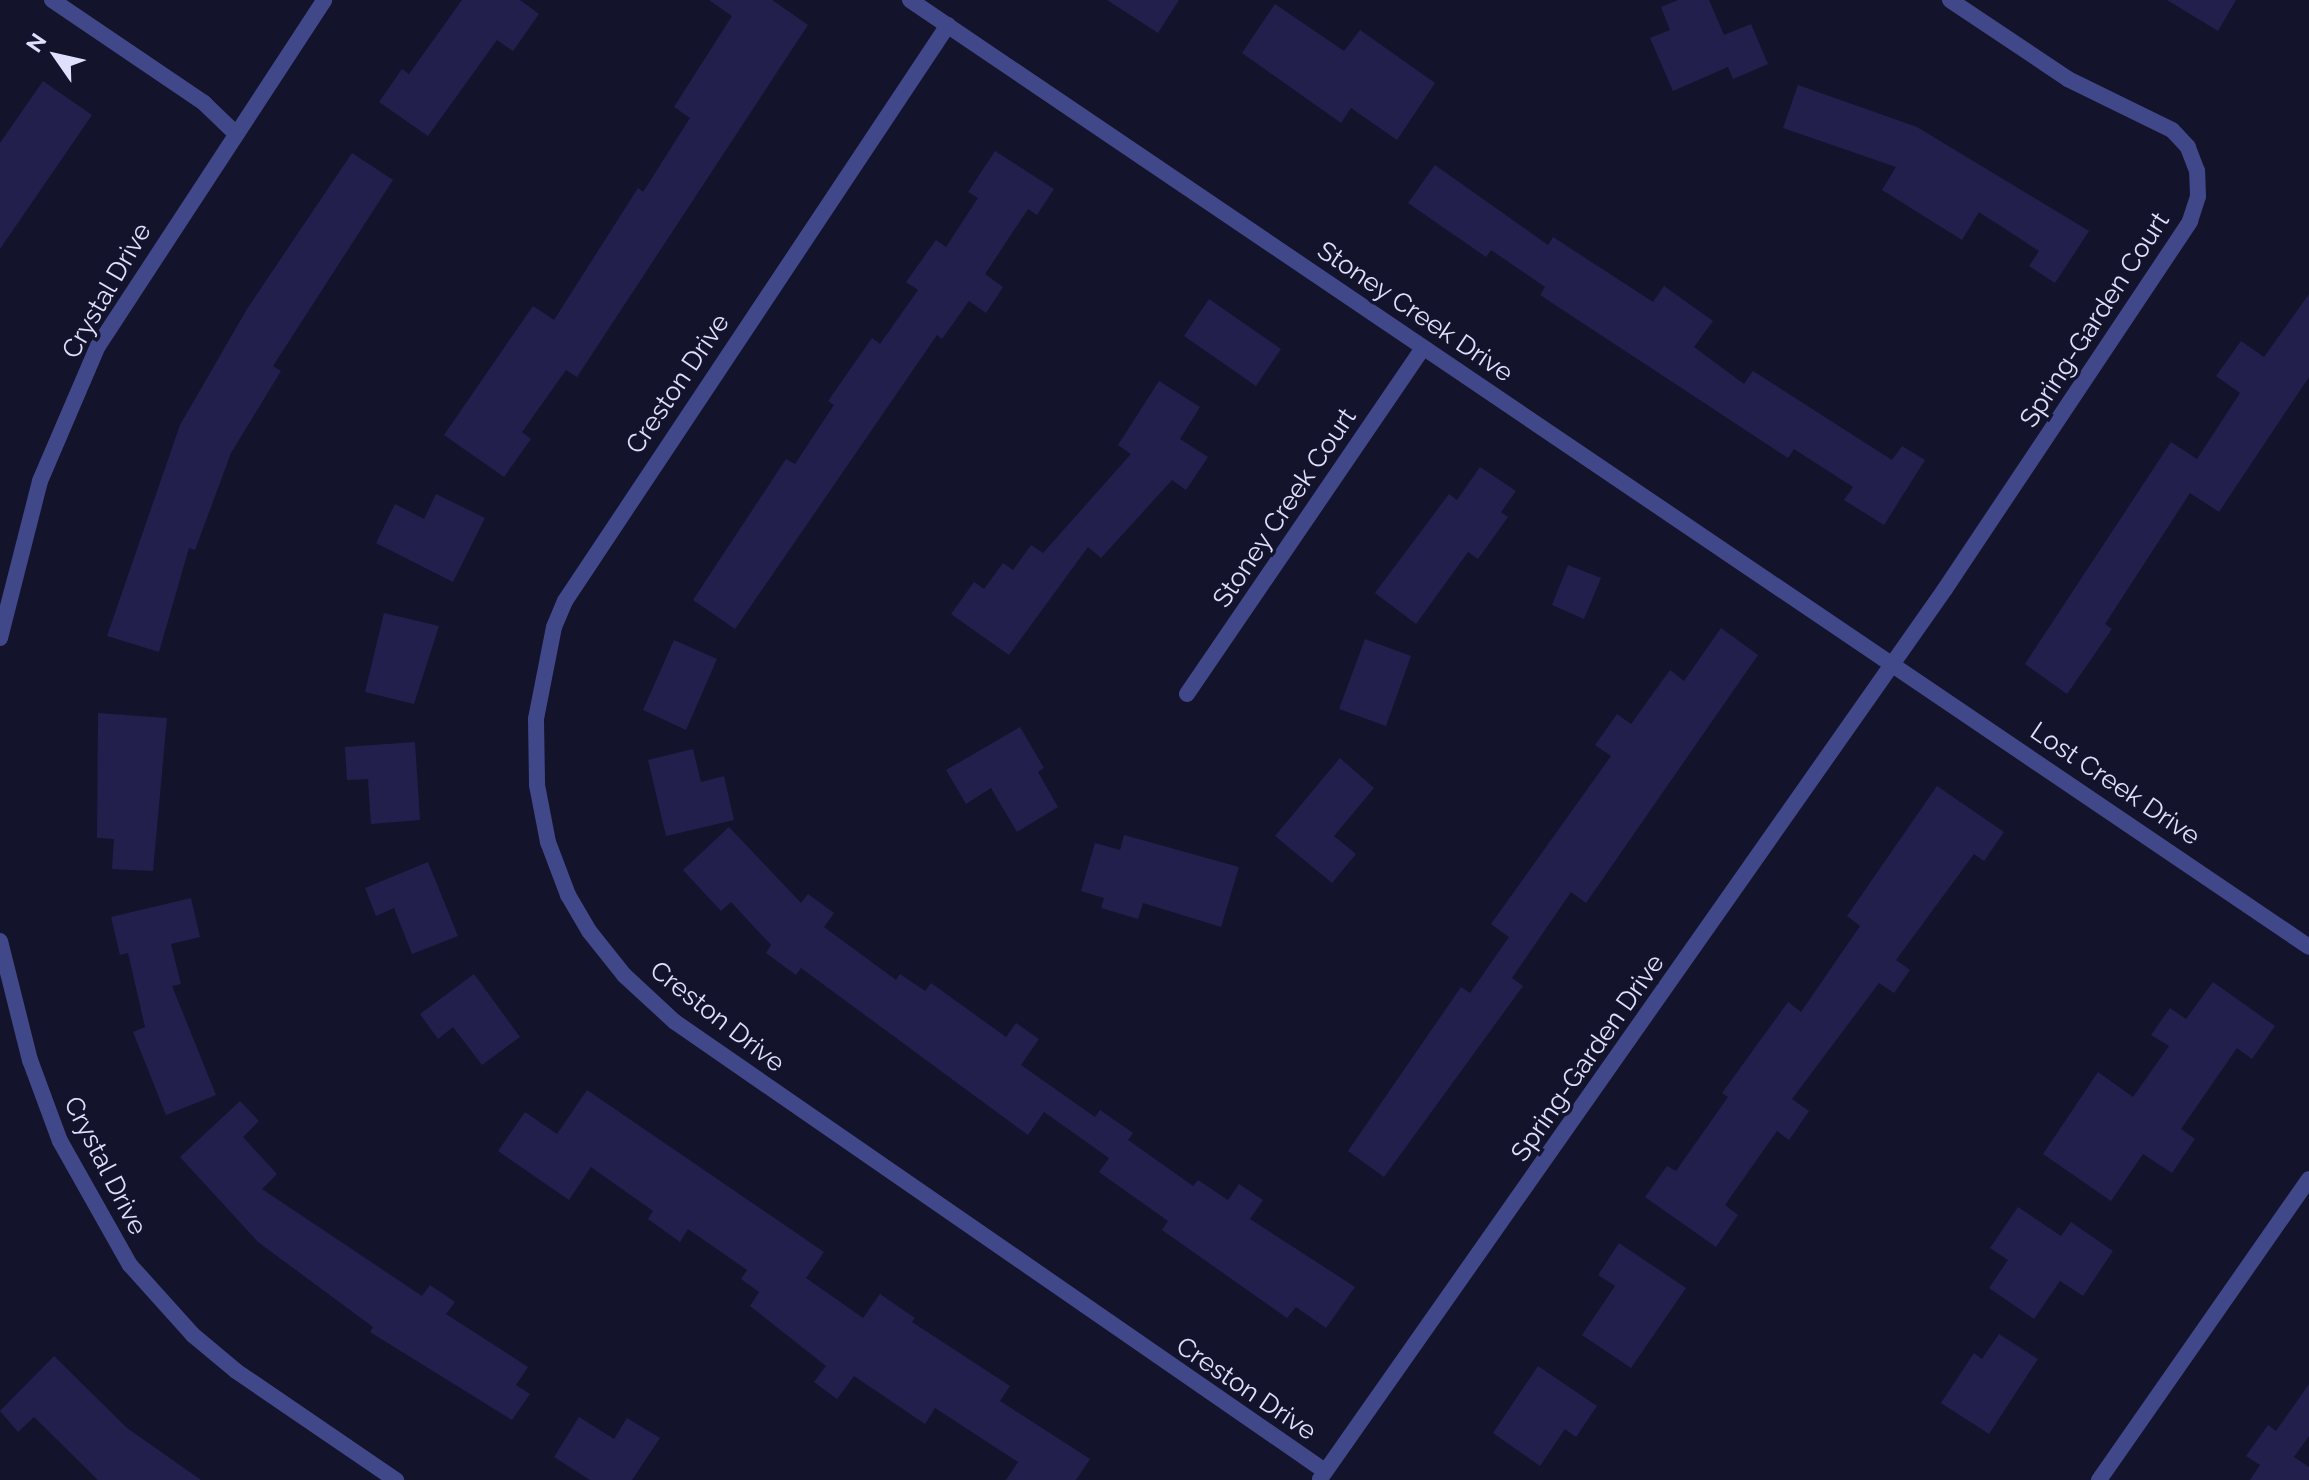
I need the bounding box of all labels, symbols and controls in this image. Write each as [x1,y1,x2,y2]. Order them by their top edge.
north arrow [16,16,96,96]
text: N [21,28,52,57]
street label: Spring-Garden Court [2014,207,2176,433]
street label: Crystal Drive [56,217,158,365]
street label: Stoney Creek Drive [1311,235,1519,389]
street label: Creston Drive [620,308,736,460]
street label: Stoney Creek Court [1207,402,1363,614]
street label: Lost Creek Drive [2024,716,2206,852]
street label: Spring-Garden Drive [1505,948,1671,1168]
street label: Creston Drive [644,955,790,1079]
street label: Crystal Drive [57,1091,153,1241]
street label: Creston Drive [1170,1331,1322,1447]

